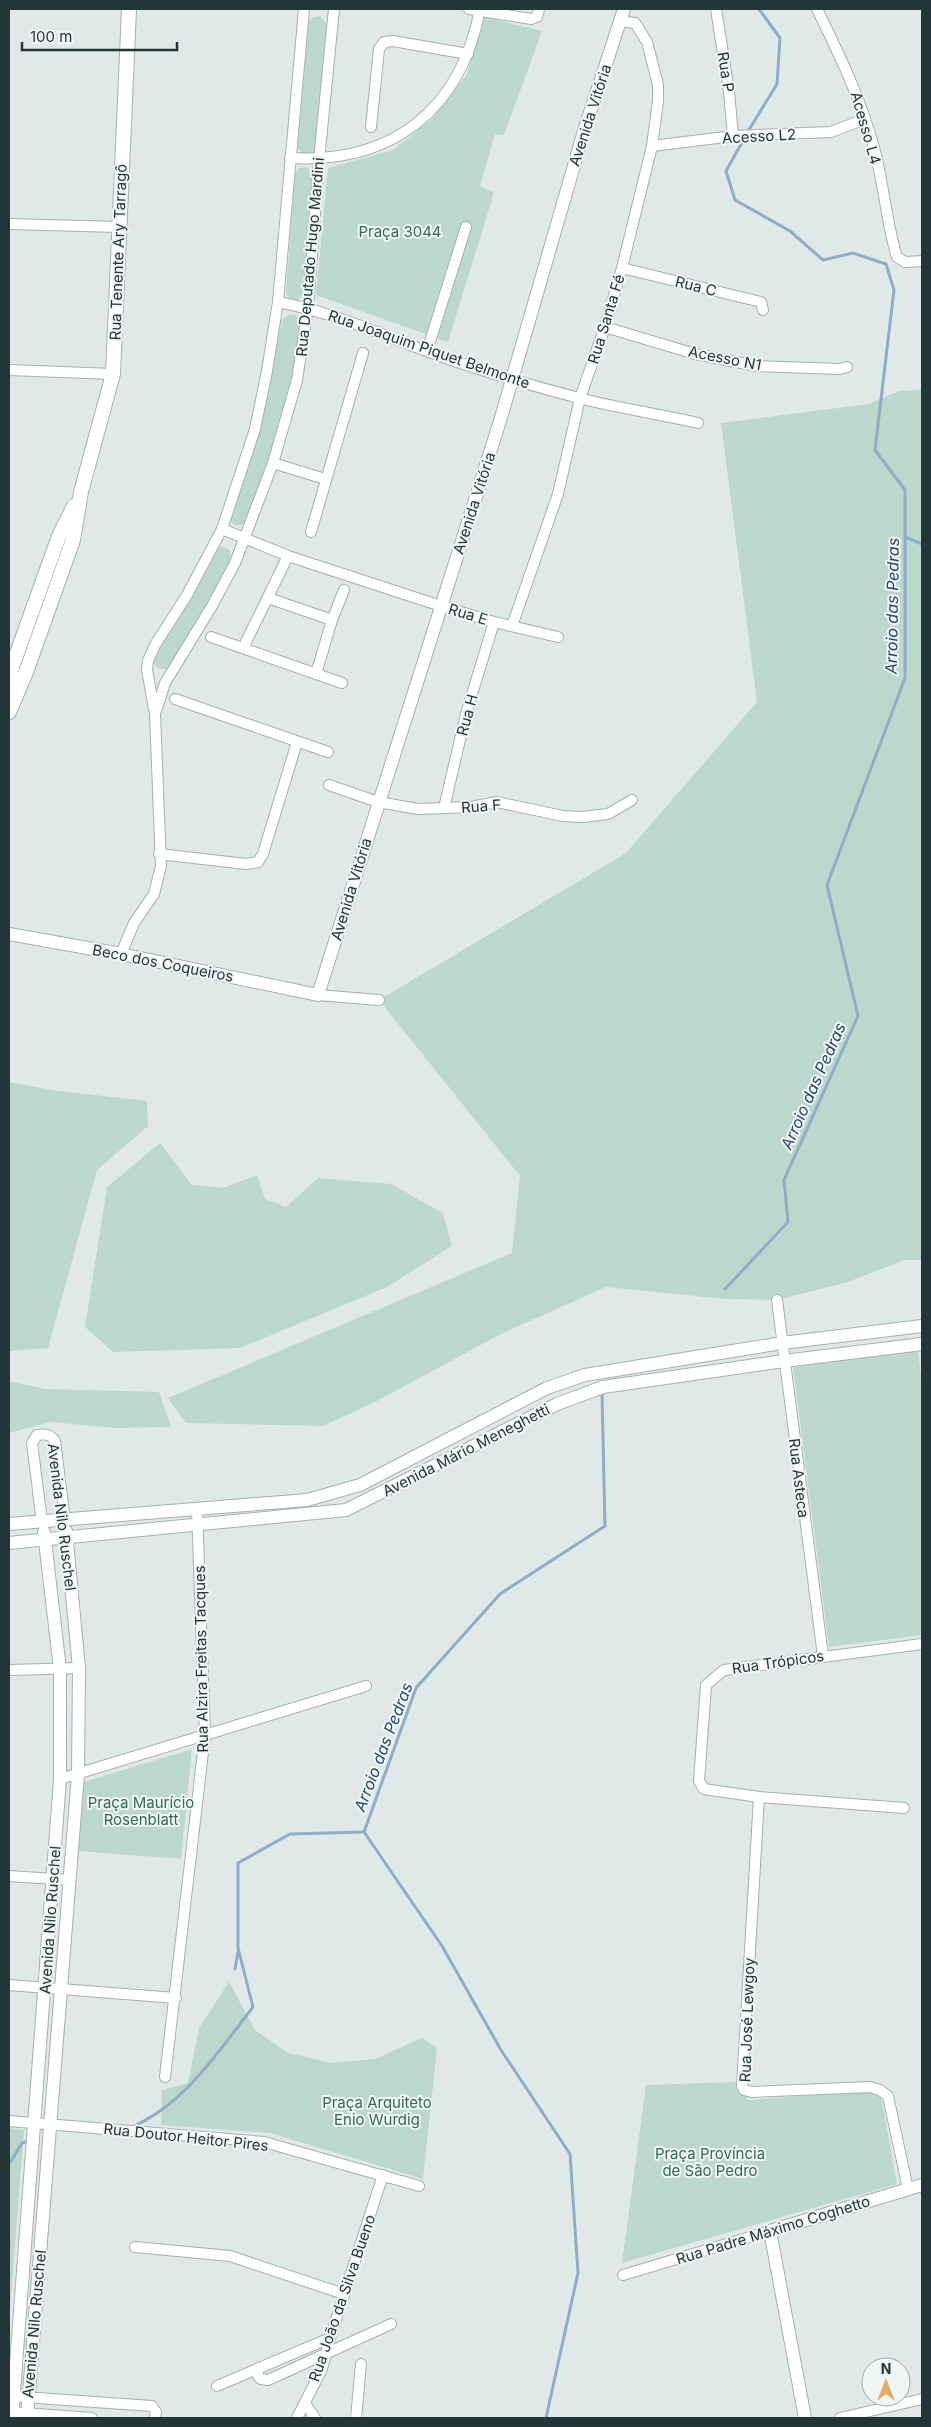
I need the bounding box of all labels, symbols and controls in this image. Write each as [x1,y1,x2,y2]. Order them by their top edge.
scale bar [22,20,178,52]
text: 100 m [30,27,72,46]
street label: Rua P [713,50,739,94]
street label: Avenida Vitória [565,62,615,168]
street label: Acesso L4 [847,89,885,167]
street label: Acesso L2 [721,125,797,147]
street label: Rua Deputado Hugo Mardini [292,157,328,357]
street label: Rua Tenente Ary Tarragô [105,163,131,341]
park label: Praça 3044 [358,222,442,241]
street label: Rua Santa Fé [583,272,629,366]
street label: Rua C [673,272,719,300]
street label: Rua Joaquim Piquet Belmonte [326,305,532,393]
street label: Acesso N1 [687,342,763,374]
street label: Avenida Vitória [449,450,499,556]
water label: Arroio das Pedras [881,538,903,675]
street label: Rua E [446,599,490,629]
street label: Rua H [452,692,482,738]
street label: Rua F [460,795,502,817]
street label: Avenida Vitória [326,835,376,943]
street label: Beco dos Coqueiros [91,940,235,986]
water label: Arroio das Pedras [776,1020,850,1153]
street label: Avenida Mário Meneghetti [379,1400,553,1500]
street label: Rua Asteca [785,1437,813,1519]
street label: Avenida Nilo Ruschel [44,1442,80,1592]
street label: Rua Alzira Freitas Tacques [190,1565,212,1753]
street label: Rua Trópicos [731,1646,825,1678]
water label: Arroio das Pedras [349,1680,417,1815]
park label: Praça Maurício Rosenblatt [88,1793,194,1829]
street label: Avenida Nilo Ruschel [35,1845,65,1995]
street label: Rua José Lewgoy [735,1957,759,2083]
park label: Praça Arquiteto Enio Wurdig [322,2093,432,2129]
street label: Rua Doutor Heitor Pires [103,2119,270,2155]
park label: Praça Província de São Pedro [655,2144,765,2180]
street label: Rua Padre Máximo Coghetto [674,2191,872,2269]
street label: Rua João da Silva Bueno [304,2212,380,2384]
street label: Avenida Nilo Ruschel [18,2249,50,2399]
north arrow [861,2357,911,2407]
text: N [881,2360,891,2377]

